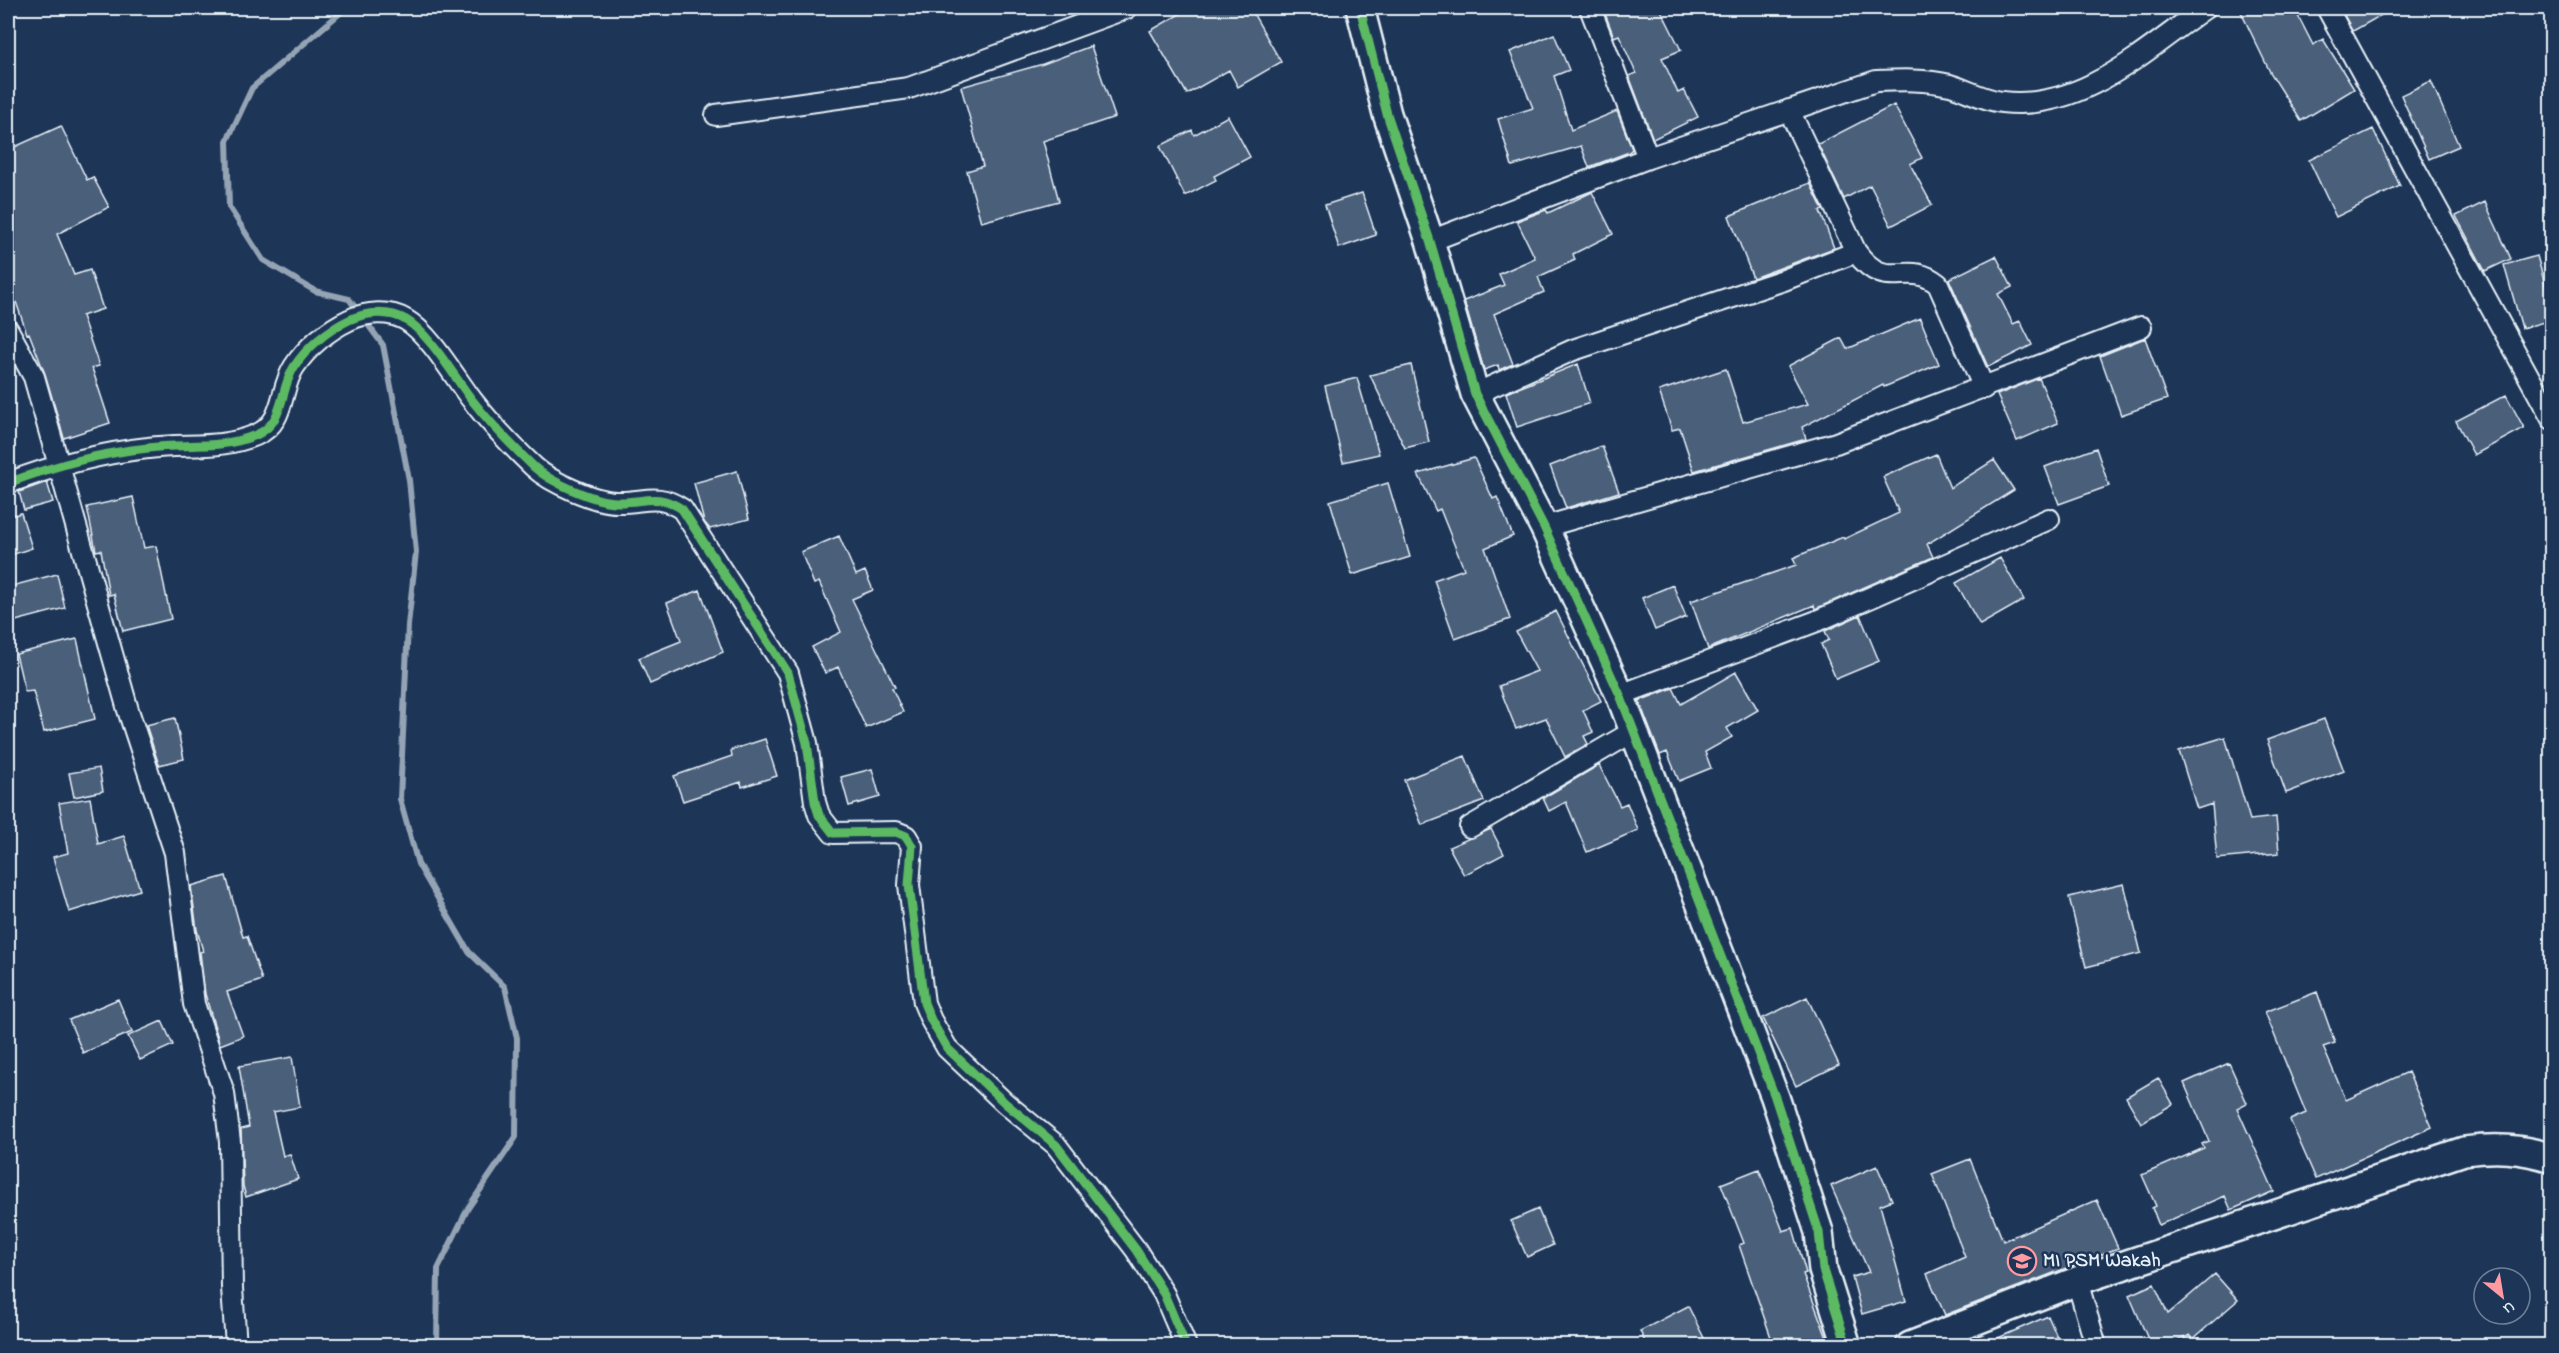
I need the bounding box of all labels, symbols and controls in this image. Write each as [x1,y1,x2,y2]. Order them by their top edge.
school or university icon: MI PSM Wakah [2006,1245,2038,1277]
place label: MI PSM Wakah [2043,1247,2161,1276]
north arrow [2472,1266,2532,1326]
text: U [2498,1294,2519,1320]

